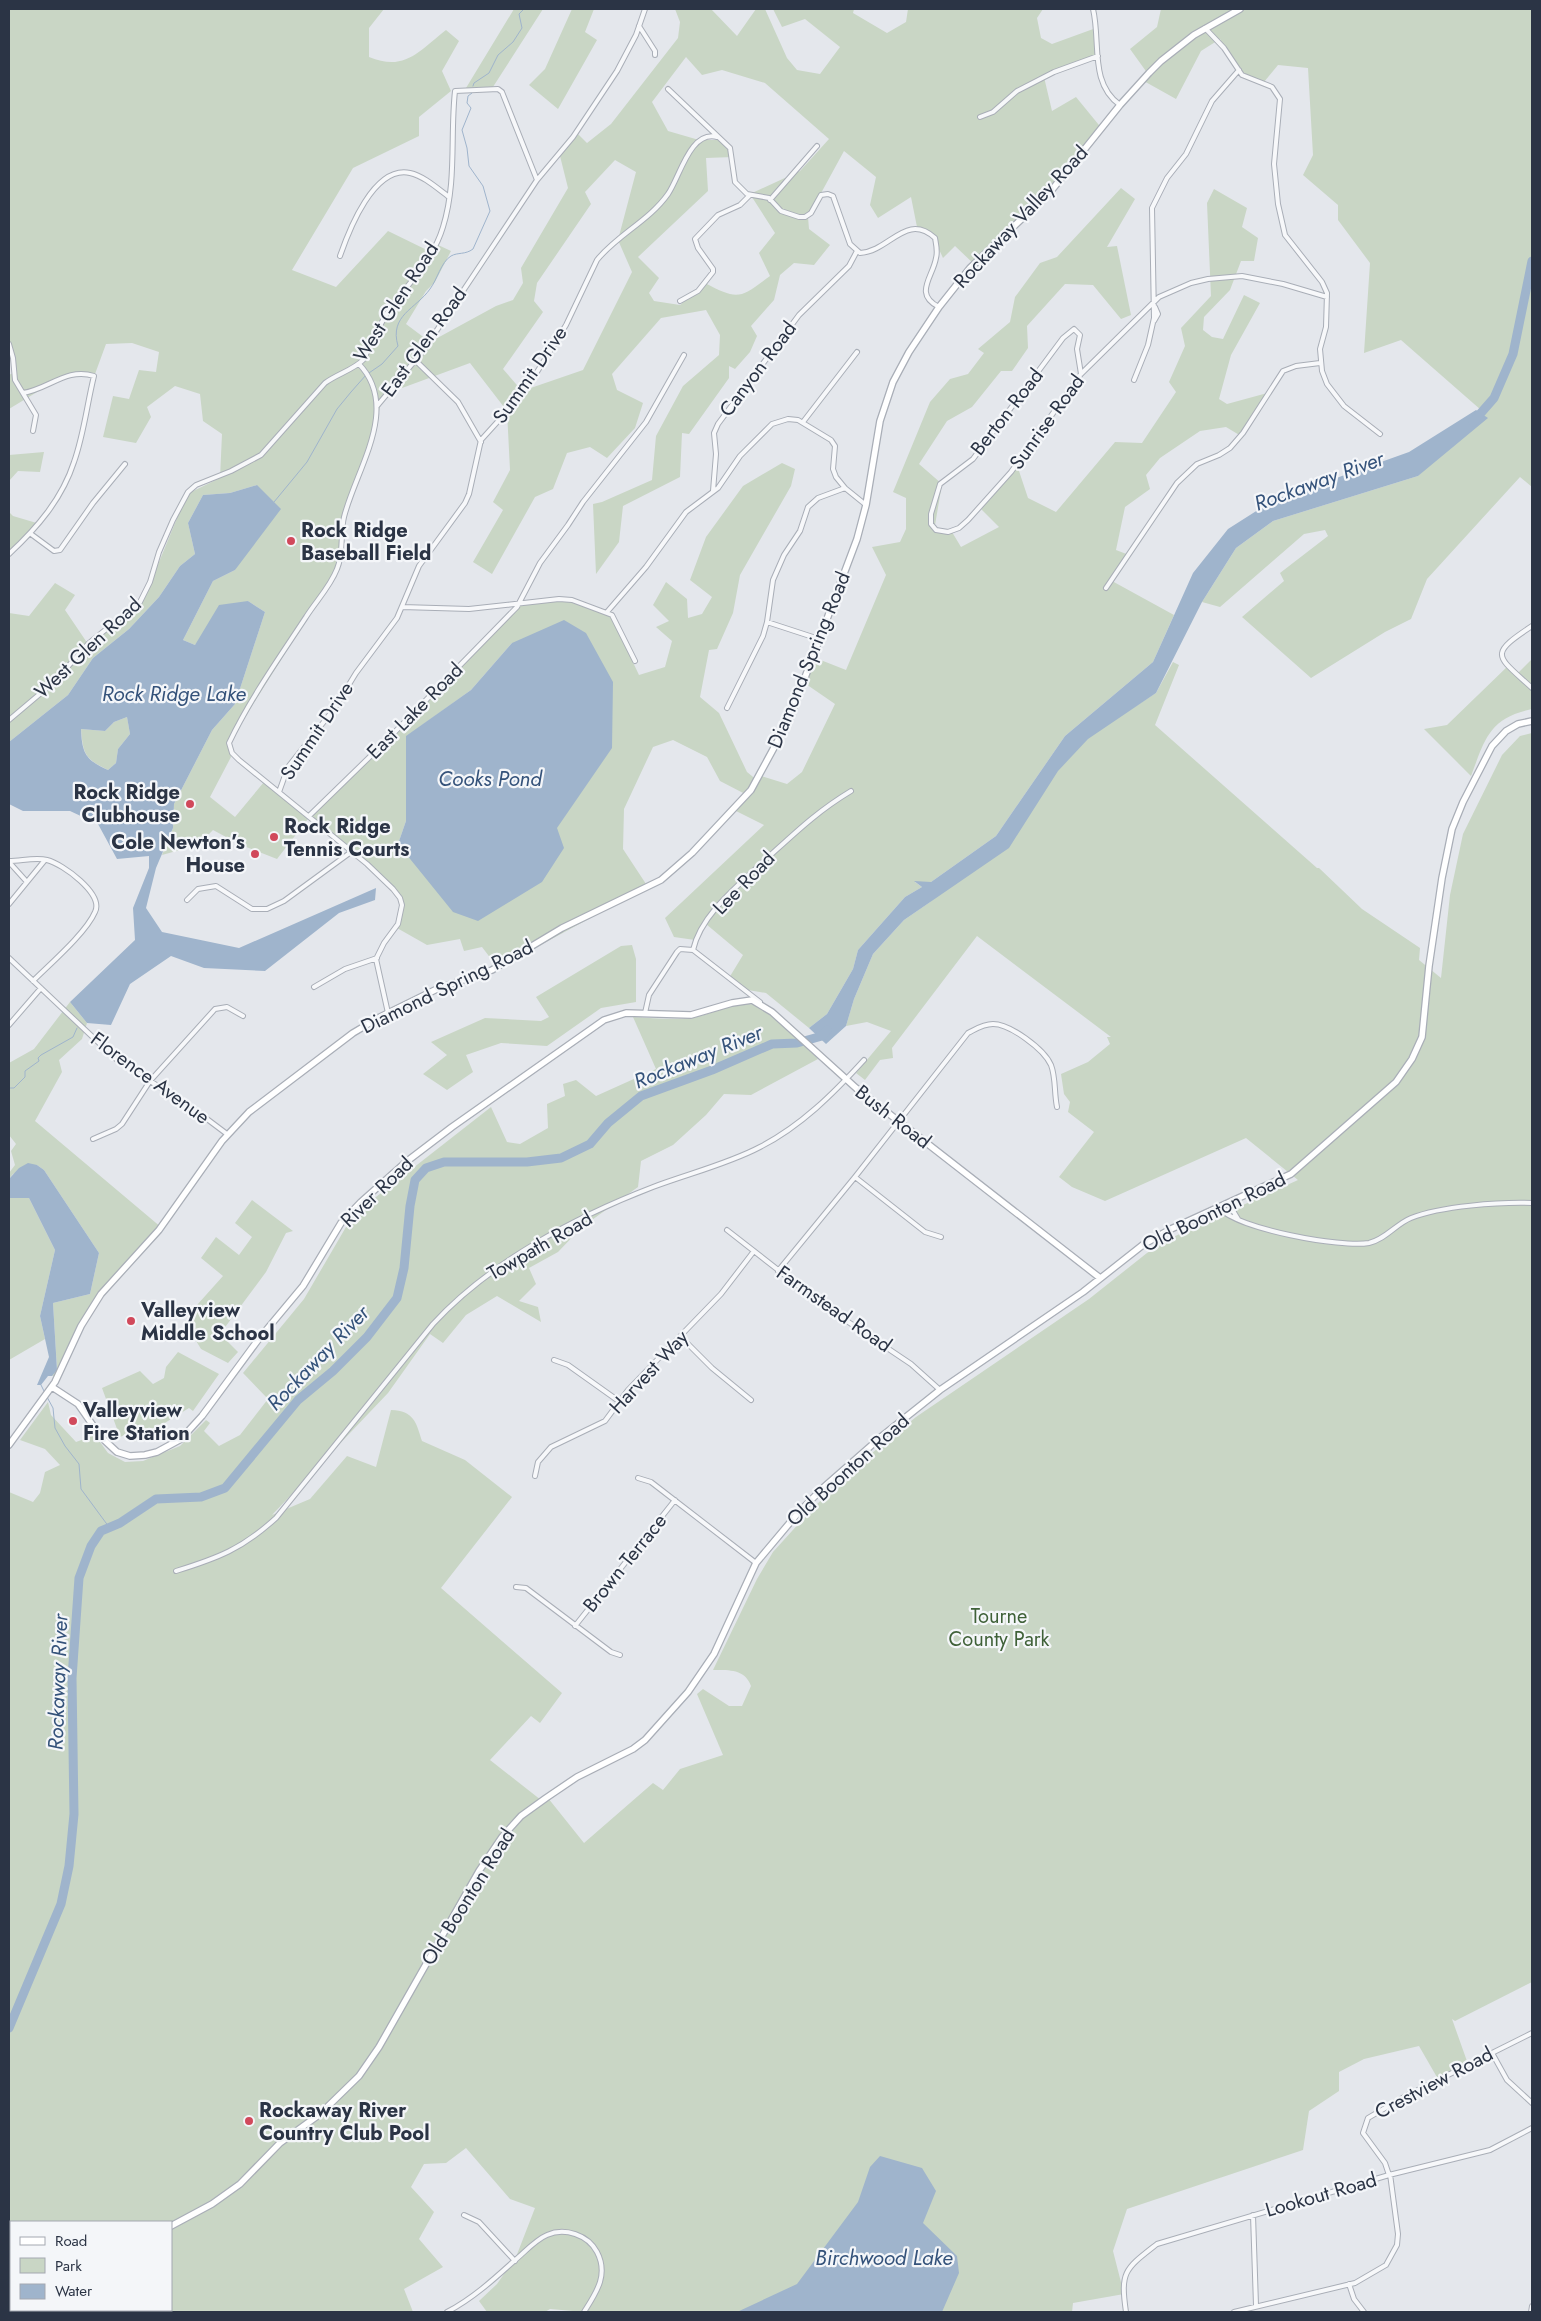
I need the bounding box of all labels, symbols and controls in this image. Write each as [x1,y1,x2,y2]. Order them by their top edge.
street label: Rockaway Valley Road [947,139,1095,295]
street label: West Glen Road [346,236,446,368]
street label: East Glen Road [374,281,474,403]
street label: Canyon Road [712,315,804,423]
street label: Summit Drive [486,320,574,430]
street label: Berton Road [964,362,1050,462]
street label: Sunrise Road [1002,368,1092,476]
water label: Rockaway River [1250,443,1389,518]
place label: Rock Ridge Baseball Field [301,516,431,568]
marker: Rock Ridge Baseball Field [285,535,297,547]
street label: Diamond Spring Road [760,567,858,753]
street label: West Glen Road [28,591,148,705]
street label: East Lake Road [360,656,470,766]
street label: Summit Drive [273,676,361,786]
water label: Rock Ridge Lake [102,679,247,709]
water label: Cooks Pond [438,764,543,794]
place label: Rock Ridge Clubhouse [73,778,180,830]
marker: Rock Ridge Clubhouse [184,798,196,810]
place label: Rock Ridge Tennis Courts [284,812,409,864]
place label: Cole Newton’s House [111,828,245,880]
marker: Rock Ridge Tennis Courts [268,831,280,843]
street label: Lee Road [706,845,782,921]
marker: Cole Newton’s House [249,848,261,860]
street label: Diamond Spring Road [356,933,538,1041]
water label: Rockaway River [629,1017,768,1096]
street label: Florence Avenue [84,1025,216,1131]
street label: Bush Road [849,1078,937,1156]
street label: River Road [334,1150,420,1234]
street label: Old Boonton Road [1137,1165,1291,1259]
street label: Towpath Road [482,1204,598,1288]
street label: Farmstead Road [770,1258,898,1360]
place label: Valleyview Middle School [140,1296,275,1348]
water label: Rockaway River [260,1298,377,1417]
marker: Valleyview Middle School [125,1315,137,1327]
street label: Harvest Way [603,1324,696,1420]
place label: Valleyview Fire Station [82,1396,190,1448]
street label: Old Boonton Road [780,1407,916,1533]
marker: Valleyview Fire Station [67,1415,79,1427]
street label: Brown Terrace [576,1508,674,1618]
park label: Tourne County Park [949,1602,1050,1654]
water label: Rockaway River [41,1612,75,1751]
street label: Old Boonton Road [414,1823,522,1971]
street label: Crestview Road [1370,2040,1498,2126]
place label: Rockaway River Country Club Pool [259,2096,430,2148]
marker: Rockaway River Country Club Pool [243,2115,255,2127]
street label: Lookout Road [1262,2165,1380,2225]
legend [10,2221,172,2311]
text: Road [55,2230,87,2252]
water label: Birchwood Lake [815,2243,953,2273]
text: Park [55,2255,82,2277]
text: Water [55,2280,93,2302]

